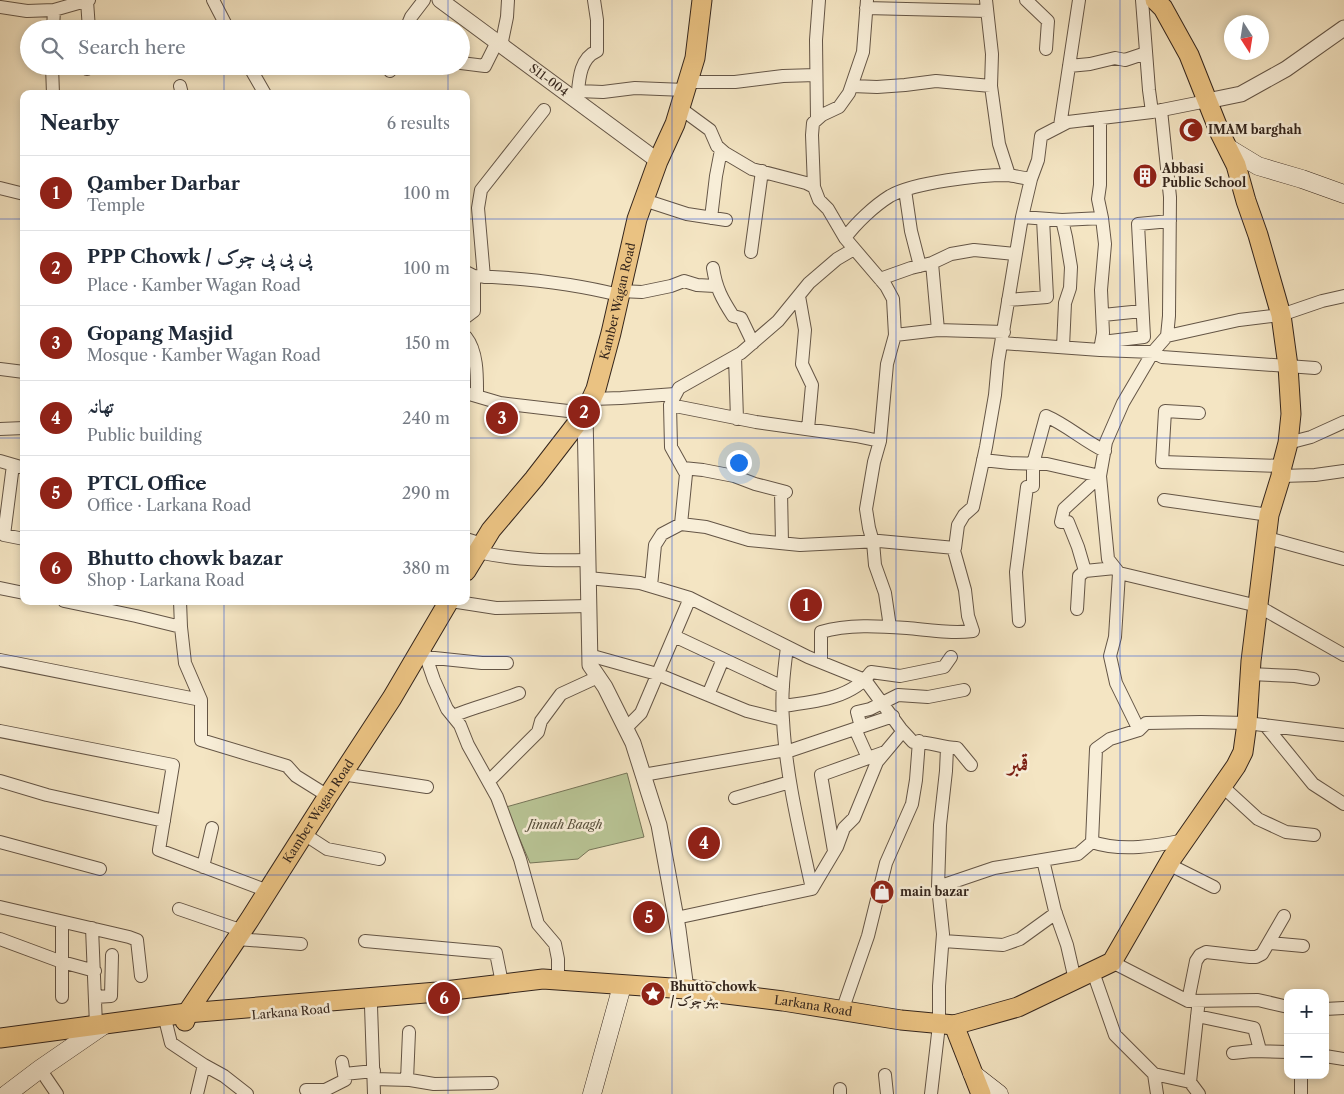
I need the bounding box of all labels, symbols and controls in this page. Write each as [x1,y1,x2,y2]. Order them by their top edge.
north arrow [1224,15,1269,60]
search box [20,20,470,75]
icon: search [38,34,66,62]
text: Search here [78,36,186,59]
street label: S11-004 [526,60,571,99]
text: Nearby [40,110,119,135]
text: 6 results [387,113,450,133]
mosque icon: IMAM barghah [1178,117,1204,143]
place label: IMAM barghah [1208,122,1302,137]
place label: Abbasi Public School [1161,161,1246,190]
building icon: Abbasi Public School [1132,163,1158,189]
text: Qamber Darbar [87,172,240,195]
text: 1 [52,183,60,203]
text: 100 m [404,183,450,203]
text: Temple [87,195,145,215]
street label: Kamber Wagan Road [596,240,639,361]
text: PPP Chowk / پی پی پی چوک [87,245,312,268]
text: 2 [51,258,61,278]
text: 100 m [404,258,450,278]
text: Place · Kamber Wagan Road [87,275,301,295]
text: Gopang Masjid [87,322,233,345]
text: 3 [51,333,61,353]
text: 150 m [405,333,450,353]
text: Mosque · Kamber Wagan Road [87,345,321,365]
pin: 2 [568,393,600,431]
text: تھانہ [87,395,114,418]
pin: 3 [486,399,518,437]
text: 4 [51,408,61,428]
text: 240 m [402,408,450,428]
text: Public building [87,425,202,445]
your location [726,450,752,476]
text: PTCL Office [87,472,207,495]
text: 5 [52,483,60,503]
text: 290 m [402,483,450,503]
text: Office · Larkana Road [87,495,251,515]
text: Bhutto chowk bazar [87,547,283,570]
text: 6 [51,558,61,578]
text: 380 m [402,558,450,578]
text: Shop · Larkana Road [87,570,244,590]
pin: 1 [790,586,822,624]
district label: قمبر [1005,750,1028,777]
street label: Kamber Wagan Road [279,756,357,866]
park label: Jinnah Baagh [524,817,602,832]
pin: 4 [688,824,720,862]
shop icon: main bazar [869,879,895,905]
place label: main bazar [900,884,969,899]
pin: 5 [633,898,665,936]
pin: 6 [428,979,460,1017]
place label: Bhutto chowk / بہٹو چوک [670,979,758,1010]
place icon: Bhutto chowk / بہٹو چوک [640,981,666,1007]
map controls [1284,989,1329,1079]
button: + [1284,989,1329,1034]
street label: Larkana Road [773,992,854,1019]
street label: Larkana Road [251,1001,332,1022]
button: − [1284,1034,1329,1079]

